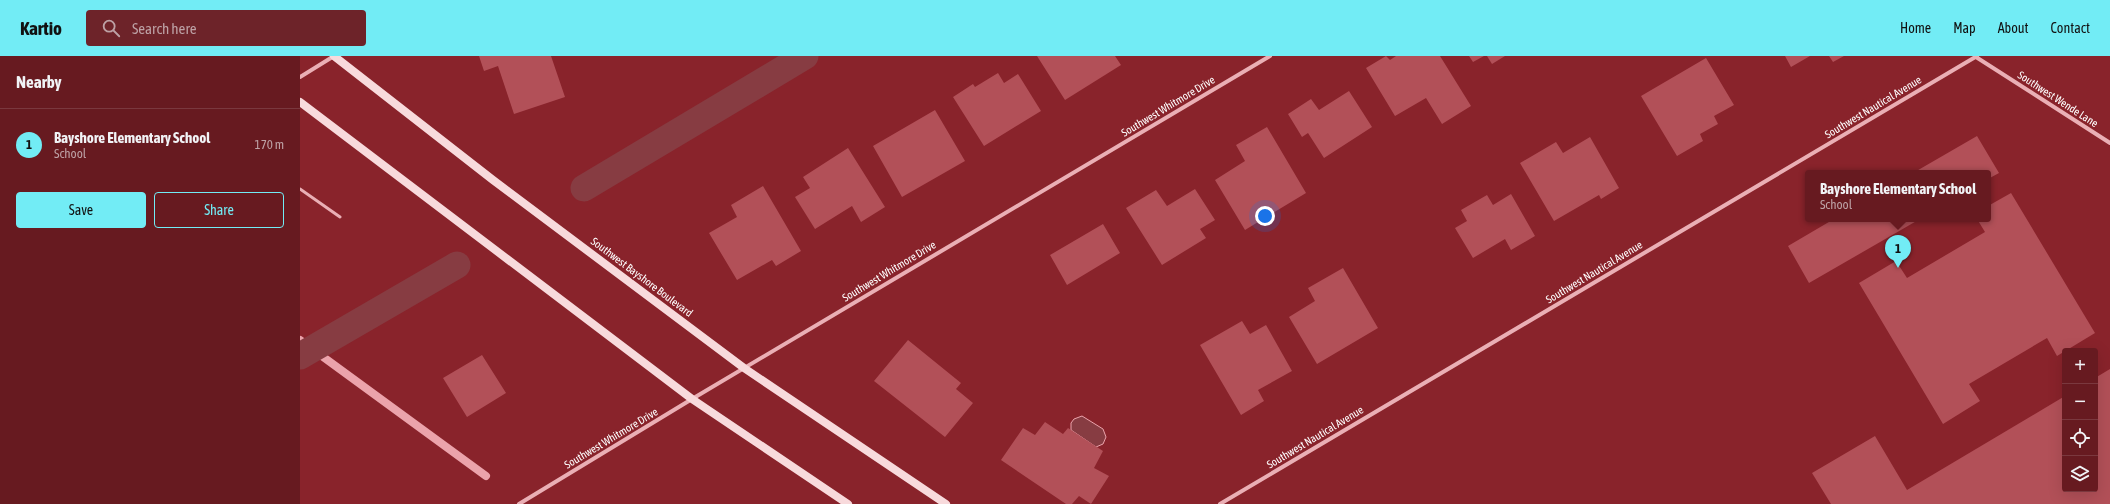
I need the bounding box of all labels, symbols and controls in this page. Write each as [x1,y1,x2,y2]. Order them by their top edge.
search box [86,10,366,46]
text: Kartio [20,17,62,39]
icon: search [100,17,122,39]
text: Search here [132,20,197,37]
text: Home [1900,20,1931,36]
text: Map [1953,20,1976,36]
text: About [1998,20,2029,36]
text: Contact [2051,20,2090,36]
street label: Southwest Wende Lane [2016,69,2100,129]
text: Nearby [16,72,62,92]
street label: Southwest Whitmore Drive [1119,73,1217,139]
street label: Southwest Nautical Avenue [1823,73,1923,141]
text: Bayshore Elementary School [54,129,210,146]
text: 1 [26,137,32,152]
text: 170 m [255,137,284,152]
text: School [54,146,86,161]
popup [1805,170,1991,222]
text: Bayshore Elementary School [1820,180,1976,197]
button: Save [16,192,146,228]
button: Share [154,192,284,228]
text: School [1820,197,1852,212]
your location [1255,206,1275,226]
street label: Southwest Bayshore Boulevard [589,235,695,319]
pin: 1 [1885,235,1911,268]
street label: Southwest Whitmore Drive [840,238,938,304]
street label: Southwest Nautical Avenue [1544,238,1644,306]
map controls [2062,348,2098,492]
button: + [2062,348,2098,384]
button: − [2062,384,2098,420]
street label: Southwest Nautical Avenue [1265,403,1365,471]
street label: Southwest Whitmore Drive [562,405,660,471]
button: locate [2062,420,2098,456]
button: layers [2062,456,2098,492]

